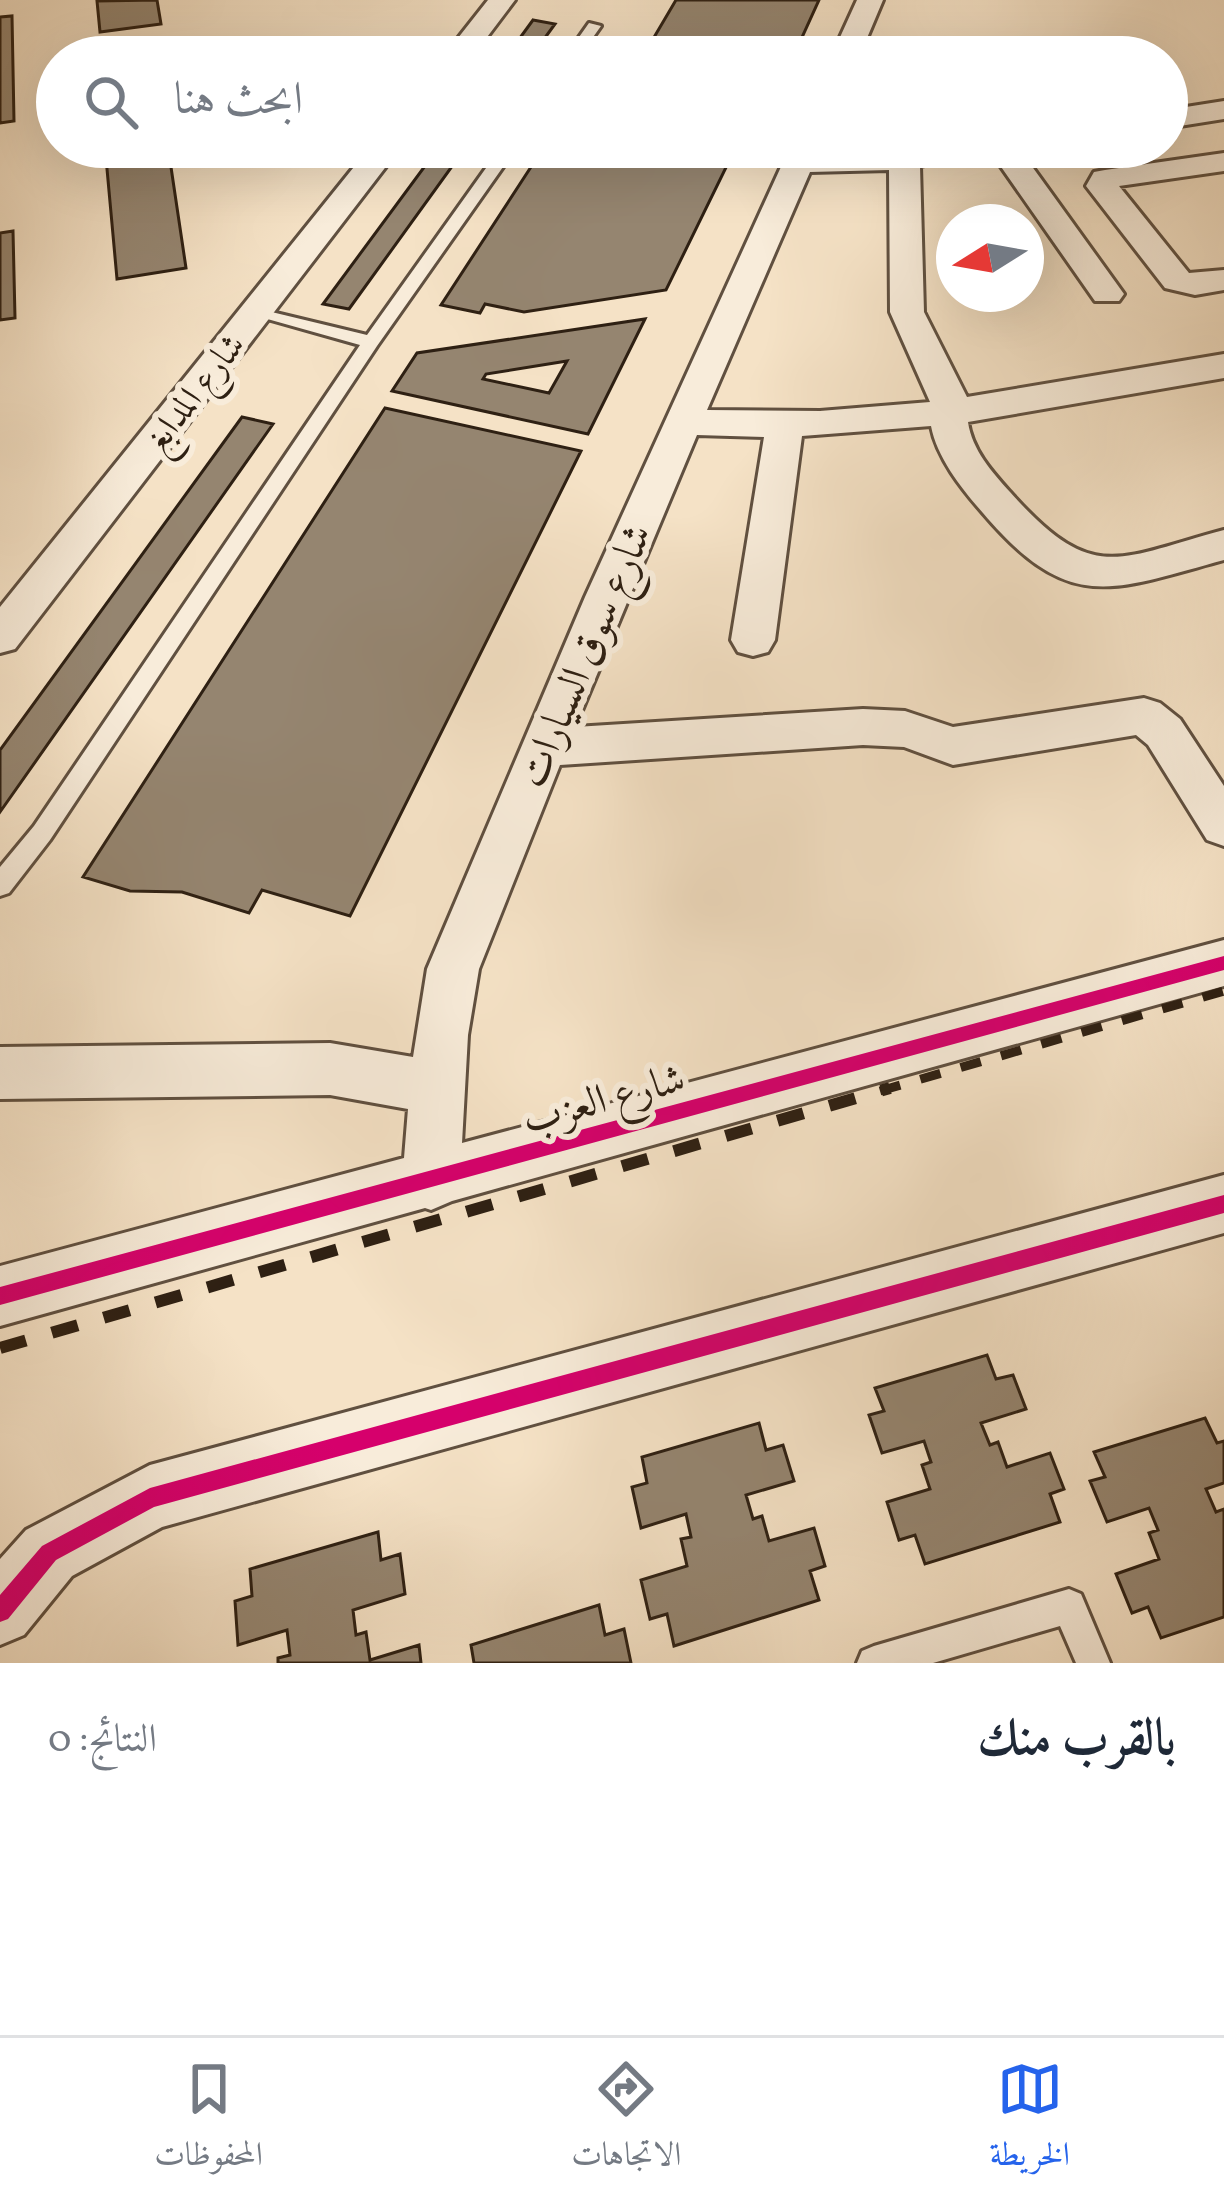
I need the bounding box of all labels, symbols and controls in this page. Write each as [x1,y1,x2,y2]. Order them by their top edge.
search box [36,36,1188,168]
icon: search [78,69,144,135]
text: ابحث هنا [174,70,303,133]
north arrow [936,204,1044,312]
street label: شارع المدابغ [133,324,262,467]
street label: شارع سوق السيارات [505,515,671,799]
street label: شارع العزب [516,1051,693,1153]
text: بالقرب منك [977,1705,1176,1776]
text: النتائج: 0 [48,1714,157,1768]
tab: المحفوظات [154,2056,263,2186]
tab: الاتجاهات [571,2056,681,2186]
tab: الخريطة [990,2056,1070,2186]

